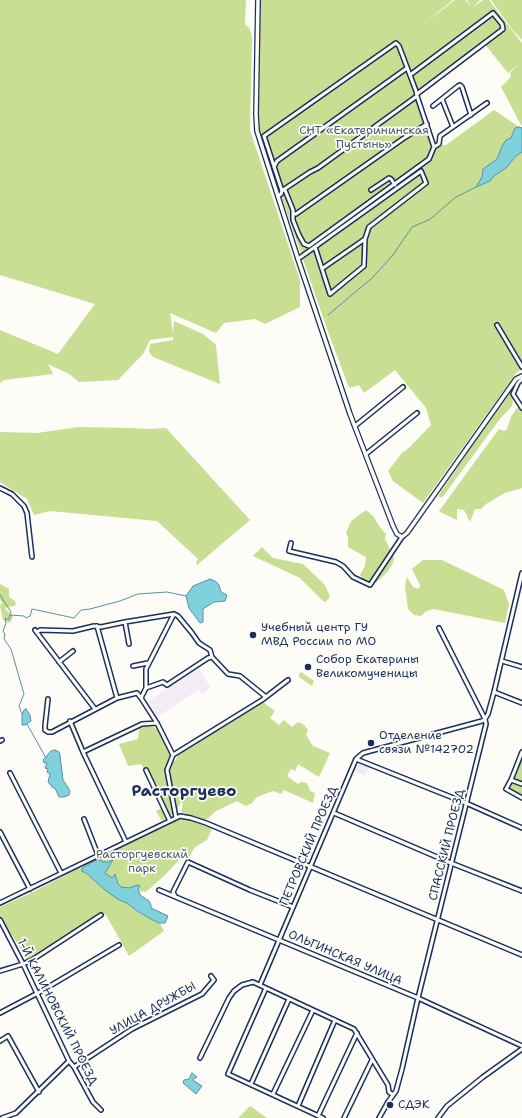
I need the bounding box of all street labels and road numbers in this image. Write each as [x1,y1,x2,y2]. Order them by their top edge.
street label: ПЕТРОВСКИЙ ПРОЕЗД [277,784,341,908]
street label: СПАССКИЙ ПРОЕЗД [426,788,468,902]
street label: ОЛЬГИНСКАЯ УЛИЦА [286,927,404,989]
street label: 1-Й КАЛИНОВСКИЙ ПРОЕЗД [14,936,100,1088]
street label: УЛИЦА ДРУЖБЫ [107,979,199,1039]

